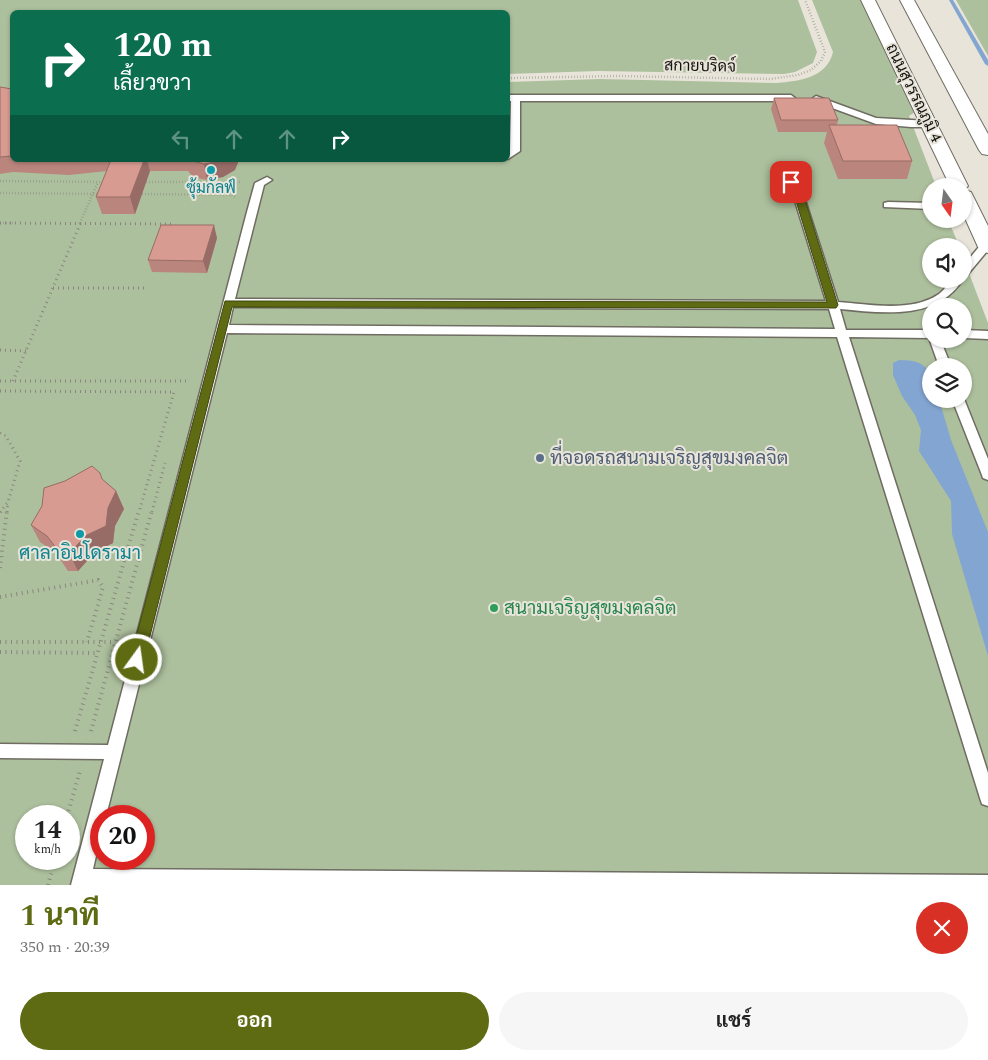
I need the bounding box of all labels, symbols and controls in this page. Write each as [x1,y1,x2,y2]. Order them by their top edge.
text: 120 m [113,19,212,72]
icon: right [30,30,95,95]
street label: ถนนสุวรรณภูมิ 4 [880,39,948,147]
street label: สกายบริดจ์ [664,52,736,79]
text: เลี้ยวขวา [113,67,191,100]
icon: left [167,125,195,153]
icon: ahead [220,125,248,153]
icon: ahead [273,125,301,153]
icon: right [326,125,354,153]
pin [770,161,812,203]
marker: ซุ้มกัลฟ์ [205,164,217,176]
icon: arrive [777,168,805,196]
place label: ซุ้มกัลฟ์ [186,176,236,200]
north arrow [922,178,972,228]
map controls [922,178,972,408]
button: sound [922,238,972,288]
button: search [922,298,972,348]
button: layers [922,358,972,408]
place label: ที่จอดรถสนามเจริญสุขมงคลจิต [550,440,788,473]
marker: ที่จอดรถสนามเจริญสุขมงคลจิต [534,452,546,464]
marker: ศาลาอินโดรามา [74,528,86,540]
place label: ศาลาอินโดรามา [19,539,141,568]
place label: สนามเจริญสุขมงคลจิต [504,594,677,623]
marker: สนามเจริญสุขมงคลจิต [488,602,500,614]
position arrow [110,633,162,685]
speed limit sign: 20 [90,805,155,870]
text: 14 [33,812,62,850]
text: km/h [34,840,61,859]
text: 1 นาที [20,893,99,939]
button: close [916,902,968,954]
text: 350 m · 20:39 [20,935,110,959]
button: ออก [20,992,489,1050]
button: แชร์ [499,992,968,1050]

